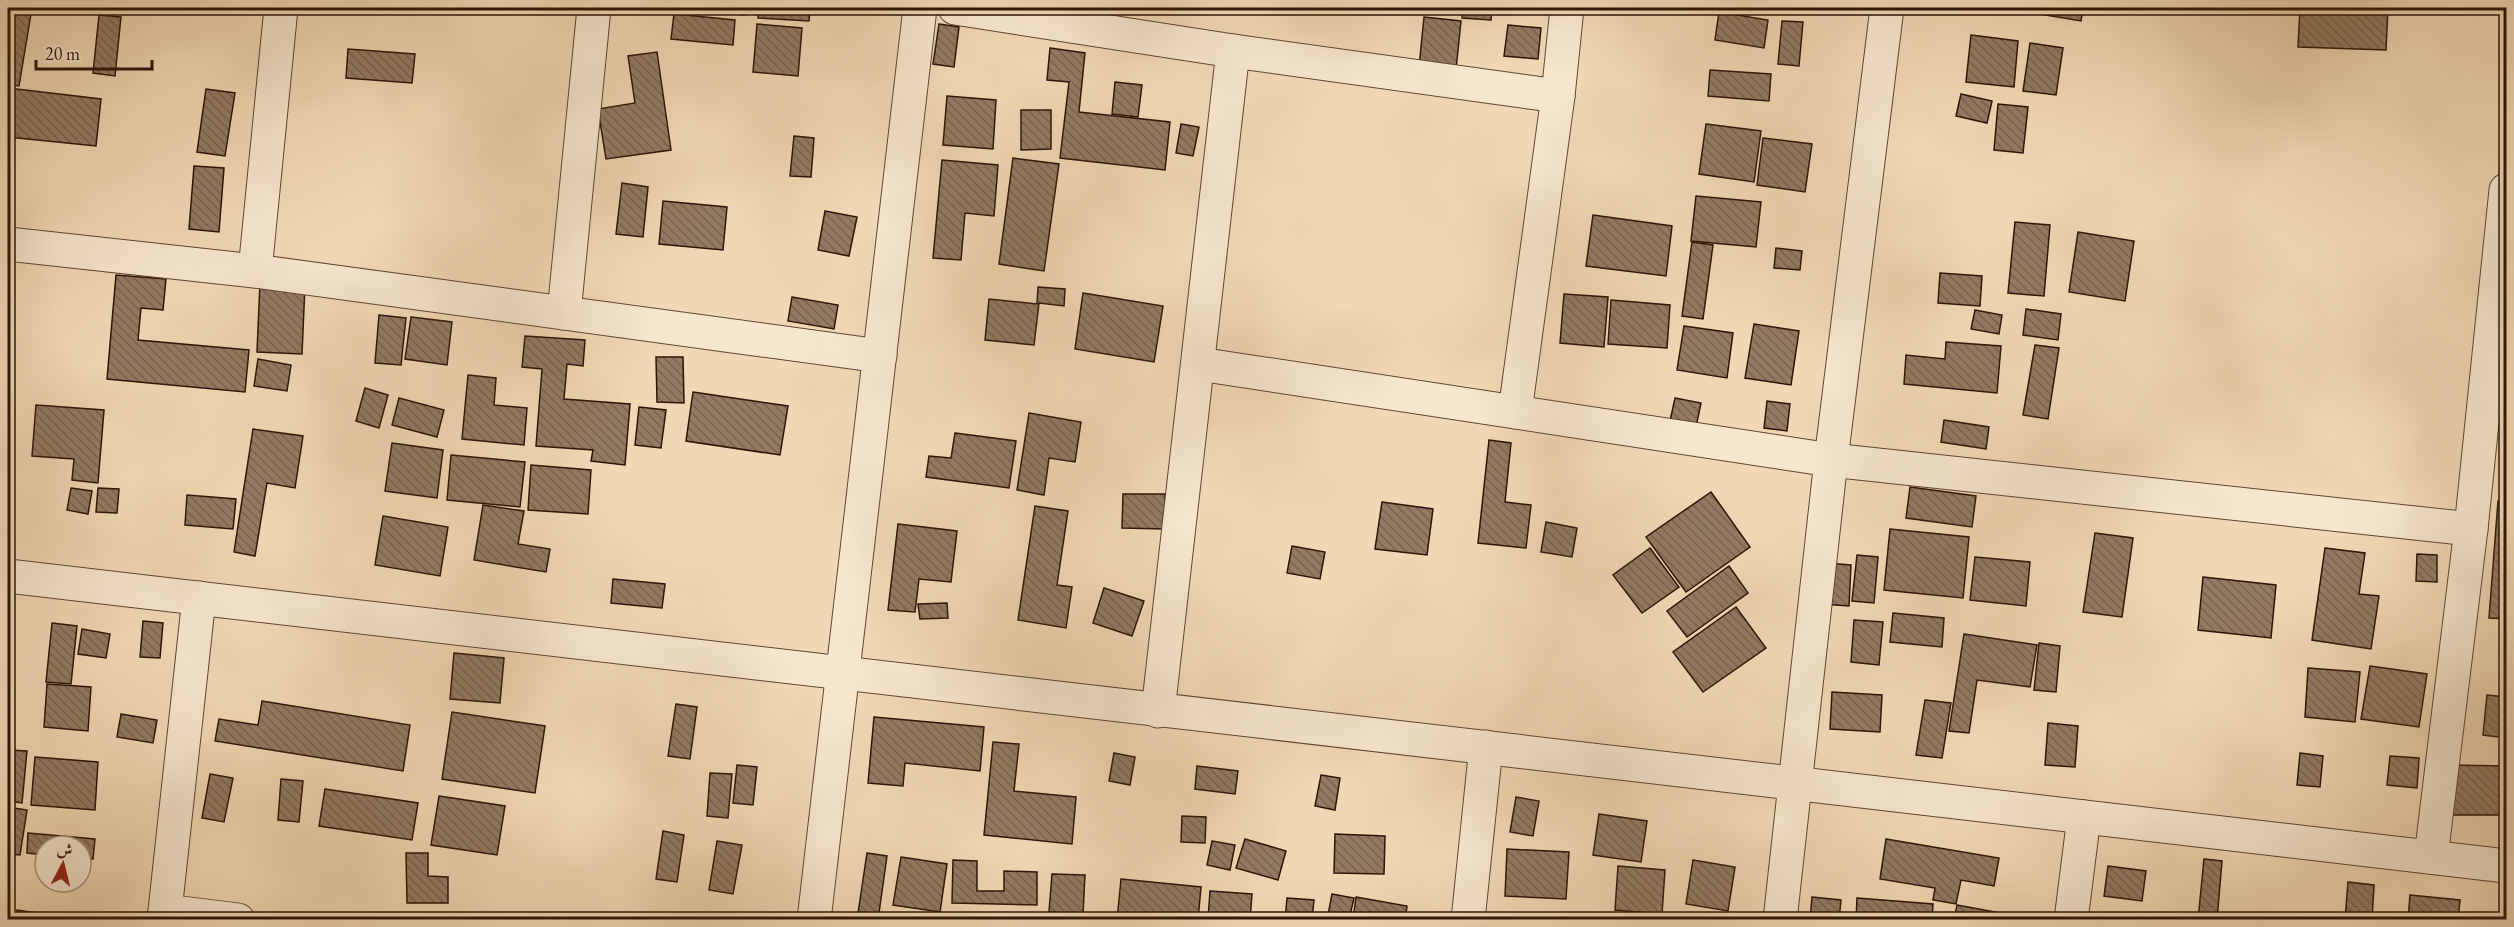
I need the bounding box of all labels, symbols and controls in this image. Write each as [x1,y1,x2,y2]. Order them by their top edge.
scale bar [36,33,152,71]
text: 20 m [45,42,80,65]
north arrow [33,834,93,894]
text: ش [56,838,74,861]

